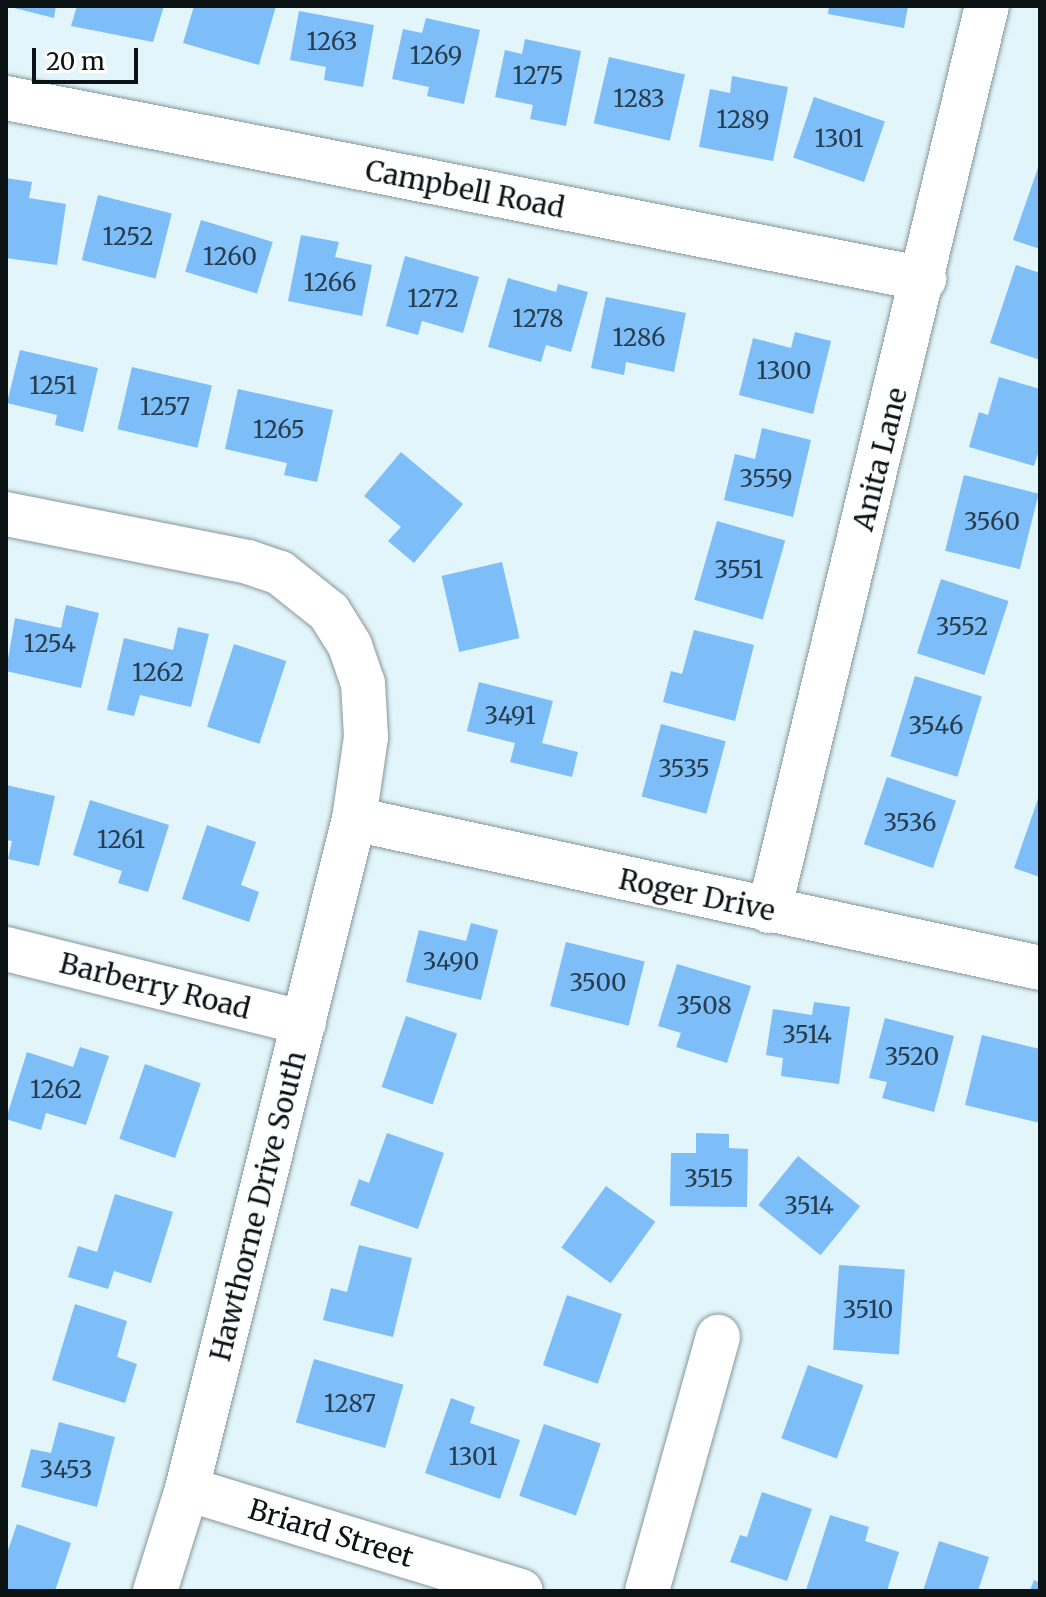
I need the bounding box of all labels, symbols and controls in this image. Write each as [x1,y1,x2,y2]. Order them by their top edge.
house number: 1263 [307,28,357,56]
scale bar [36,32,142,82]
house number: 1269 [410,42,462,70]
text: 20 m [46,46,105,77]
house number: 1275 [513,62,563,90]
house number: 1283 [613,85,665,113]
house number: 1289 [717,106,769,134]
house number: 1301 [814,125,864,153]
street label: Campbell Road [363,153,567,225]
house number: 1252 [102,223,154,251]
house number: 1260 [203,243,257,271]
house number: 1266 [303,269,357,297]
house number: 1272 [407,285,459,313]
house number: 1278 [512,305,564,333]
house number: 1286 [612,324,666,352]
house number: 1300 [757,357,811,385]
house number: 1251 [29,372,77,400]
street label: Anita Lane [846,384,914,534]
house number: 1257 [140,393,190,421]
house number: 1265 [253,416,305,444]
house number: 3559 [740,465,792,493]
house number: 3560 [964,508,1020,536]
house number: 3551 [715,556,763,584]
house number: 3552 [936,613,988,641]
house number: 1254 [24,630,76,658]
house number: 1262 [132,659,184,687]
house number: 3491 [484,702,536,730]
house number: 3546 [908,712,964,740]
house number: 3535 [658,755,710,783]
house number: 3536 [883,809,937,837]
house number: 1261 [97,826,145,854]
street label: Roger Drive [616,862,778,928]
street label: Barberry Road [56,946,254,1026]
house number: 3490 [423,948,479,976]
house number: 3500 [569,969,627,997]
house number: 3508 [676,992,732,1020]
house number: 3514 [782,1021,832,1049]
house number: 3520 [885,1043,939,1071]
street label: Hawthorne Drive South [203,1048,313,1364]
house number: 1262 [30,1076,82,1104]
house number: 3515 [684,1165,734,1193]
house number: 3514 [784,1192,834,1220]
house number: 3510 [843,1296,893,1324]
house number: 1287 [324,1390,376,1418]
house number: 1301 [448,1443,498,1471]
house number: 3453 [40,1456,92,1484]
street label: Briard Street [244,1492,418,1574]

